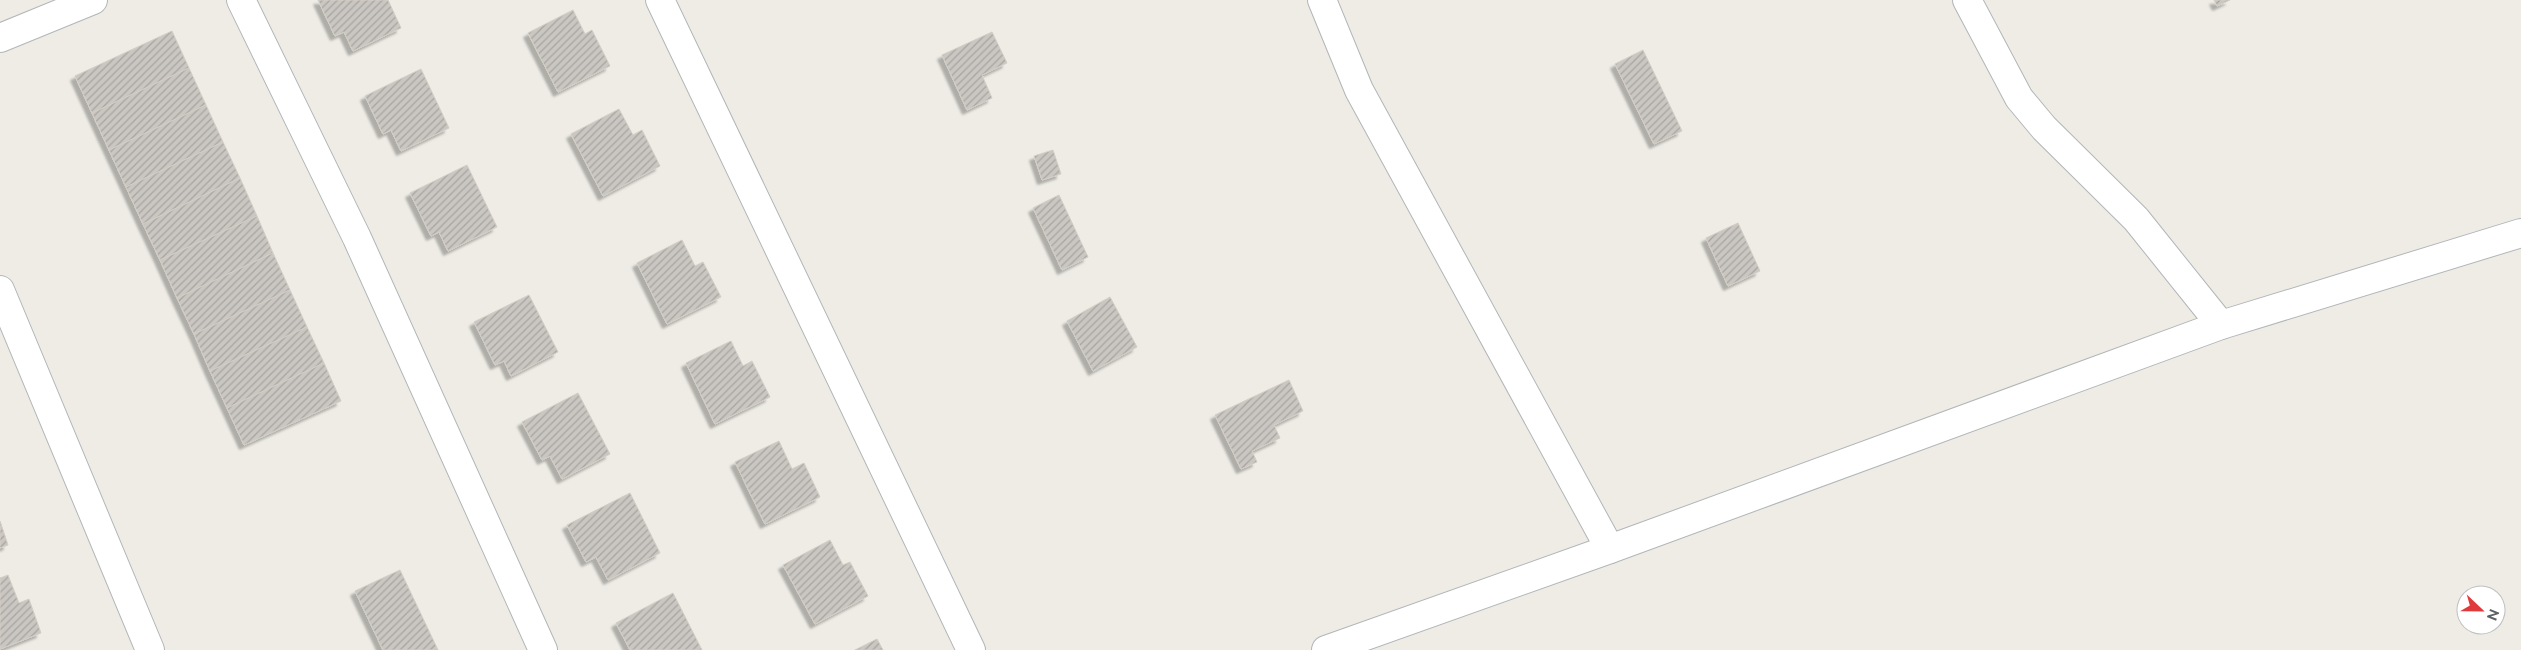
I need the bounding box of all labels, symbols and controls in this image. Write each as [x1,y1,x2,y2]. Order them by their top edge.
north arrow [2456,585,2506,635]
text: N [2484,607,2502,623]

